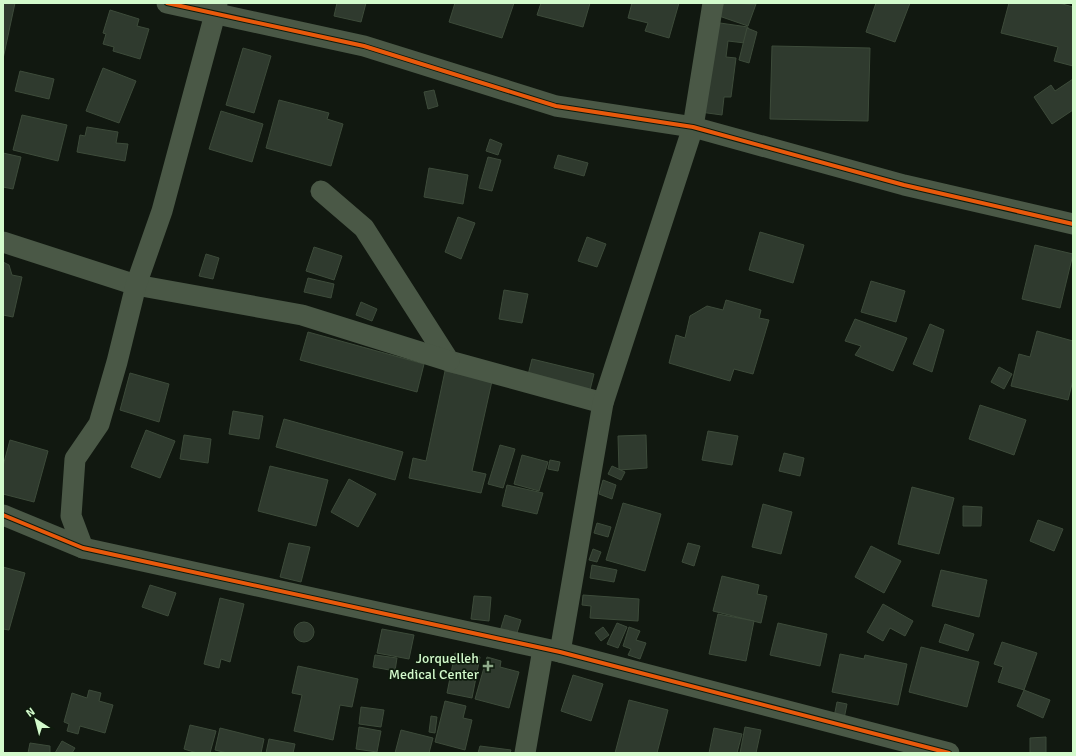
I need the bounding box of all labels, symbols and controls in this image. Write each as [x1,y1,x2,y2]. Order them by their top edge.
place label: Jorquelleh Medical Center [389,650,480,683]
marker: Jorquelleh Medical Center [482,660,494,672]
north arrow [16,700,56,740]
text: N [23,705,37,720]

